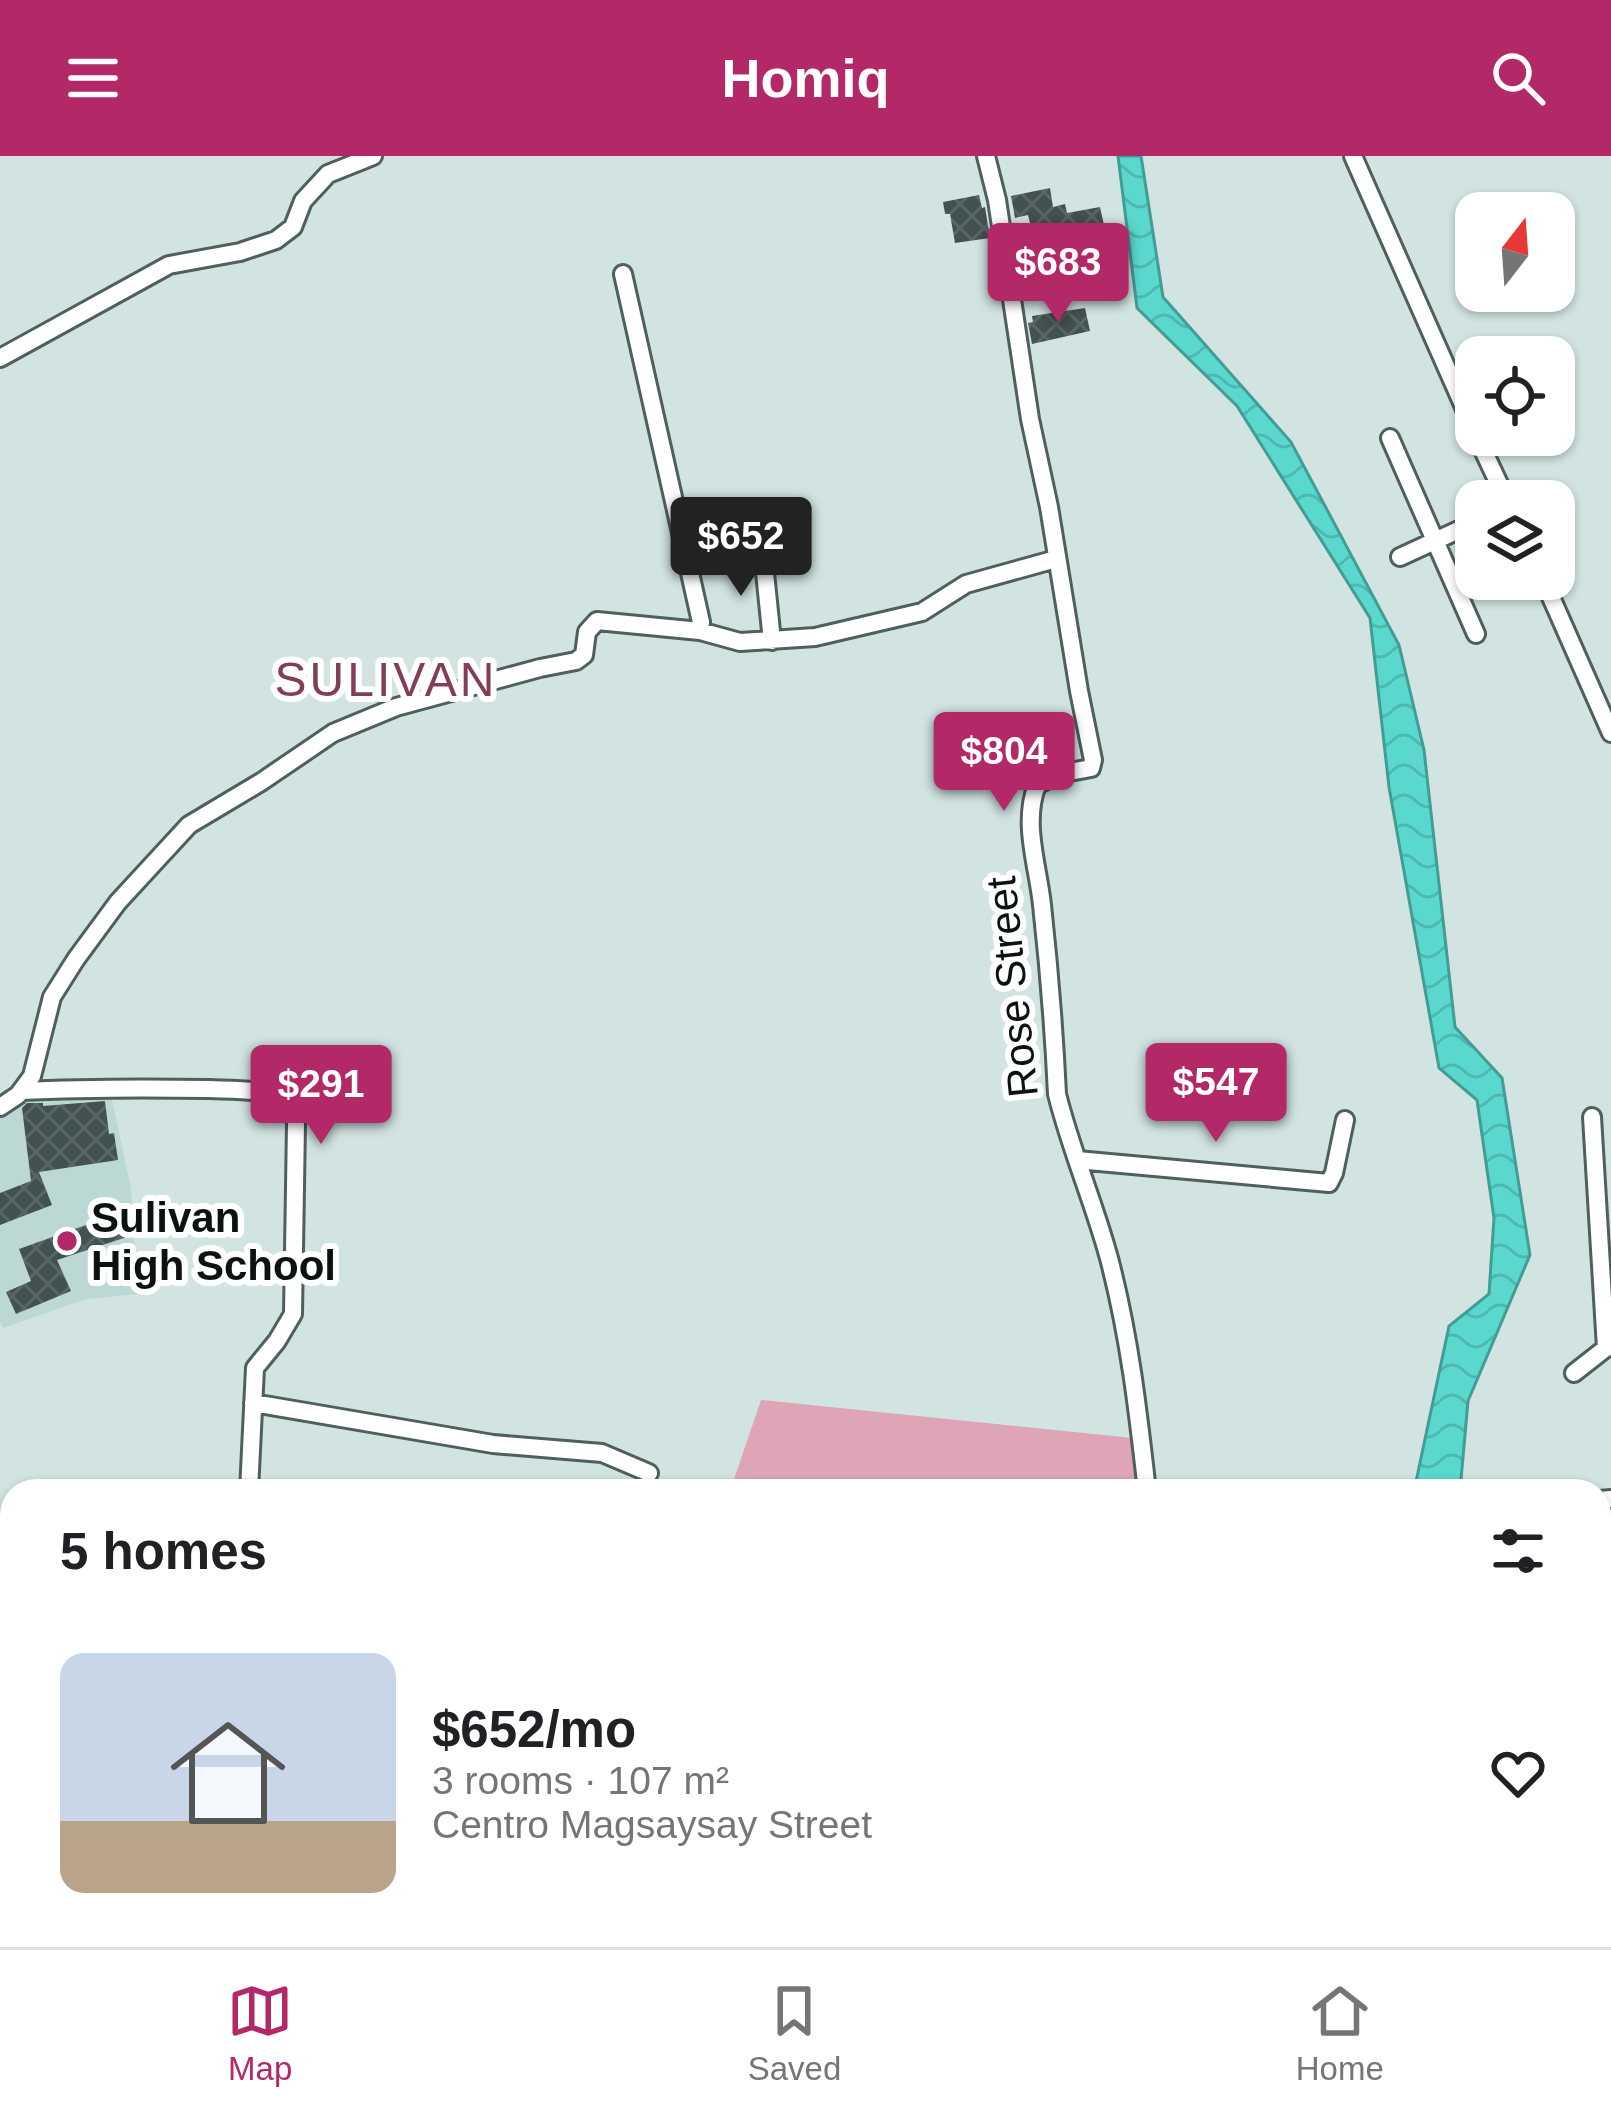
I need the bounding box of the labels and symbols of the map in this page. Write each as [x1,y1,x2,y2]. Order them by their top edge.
north arrow [1455,192,1575,312]
pin: $683 [987,223,1129,325]
pin: $652 [670,497,812,599]
district label: SULIVAN [275,653,497,706]
pin: $804 [933,712,1075,814]
street label: Rose Street [977,874,1047,1100]
pin: $547 [1145,1043,1287,1145]
pin: $291 [250,1045,392,1147]
place label: Sulivan High School [91,1194,336,1289]
marker: Sulivan High School [54,1228,80,1254]

